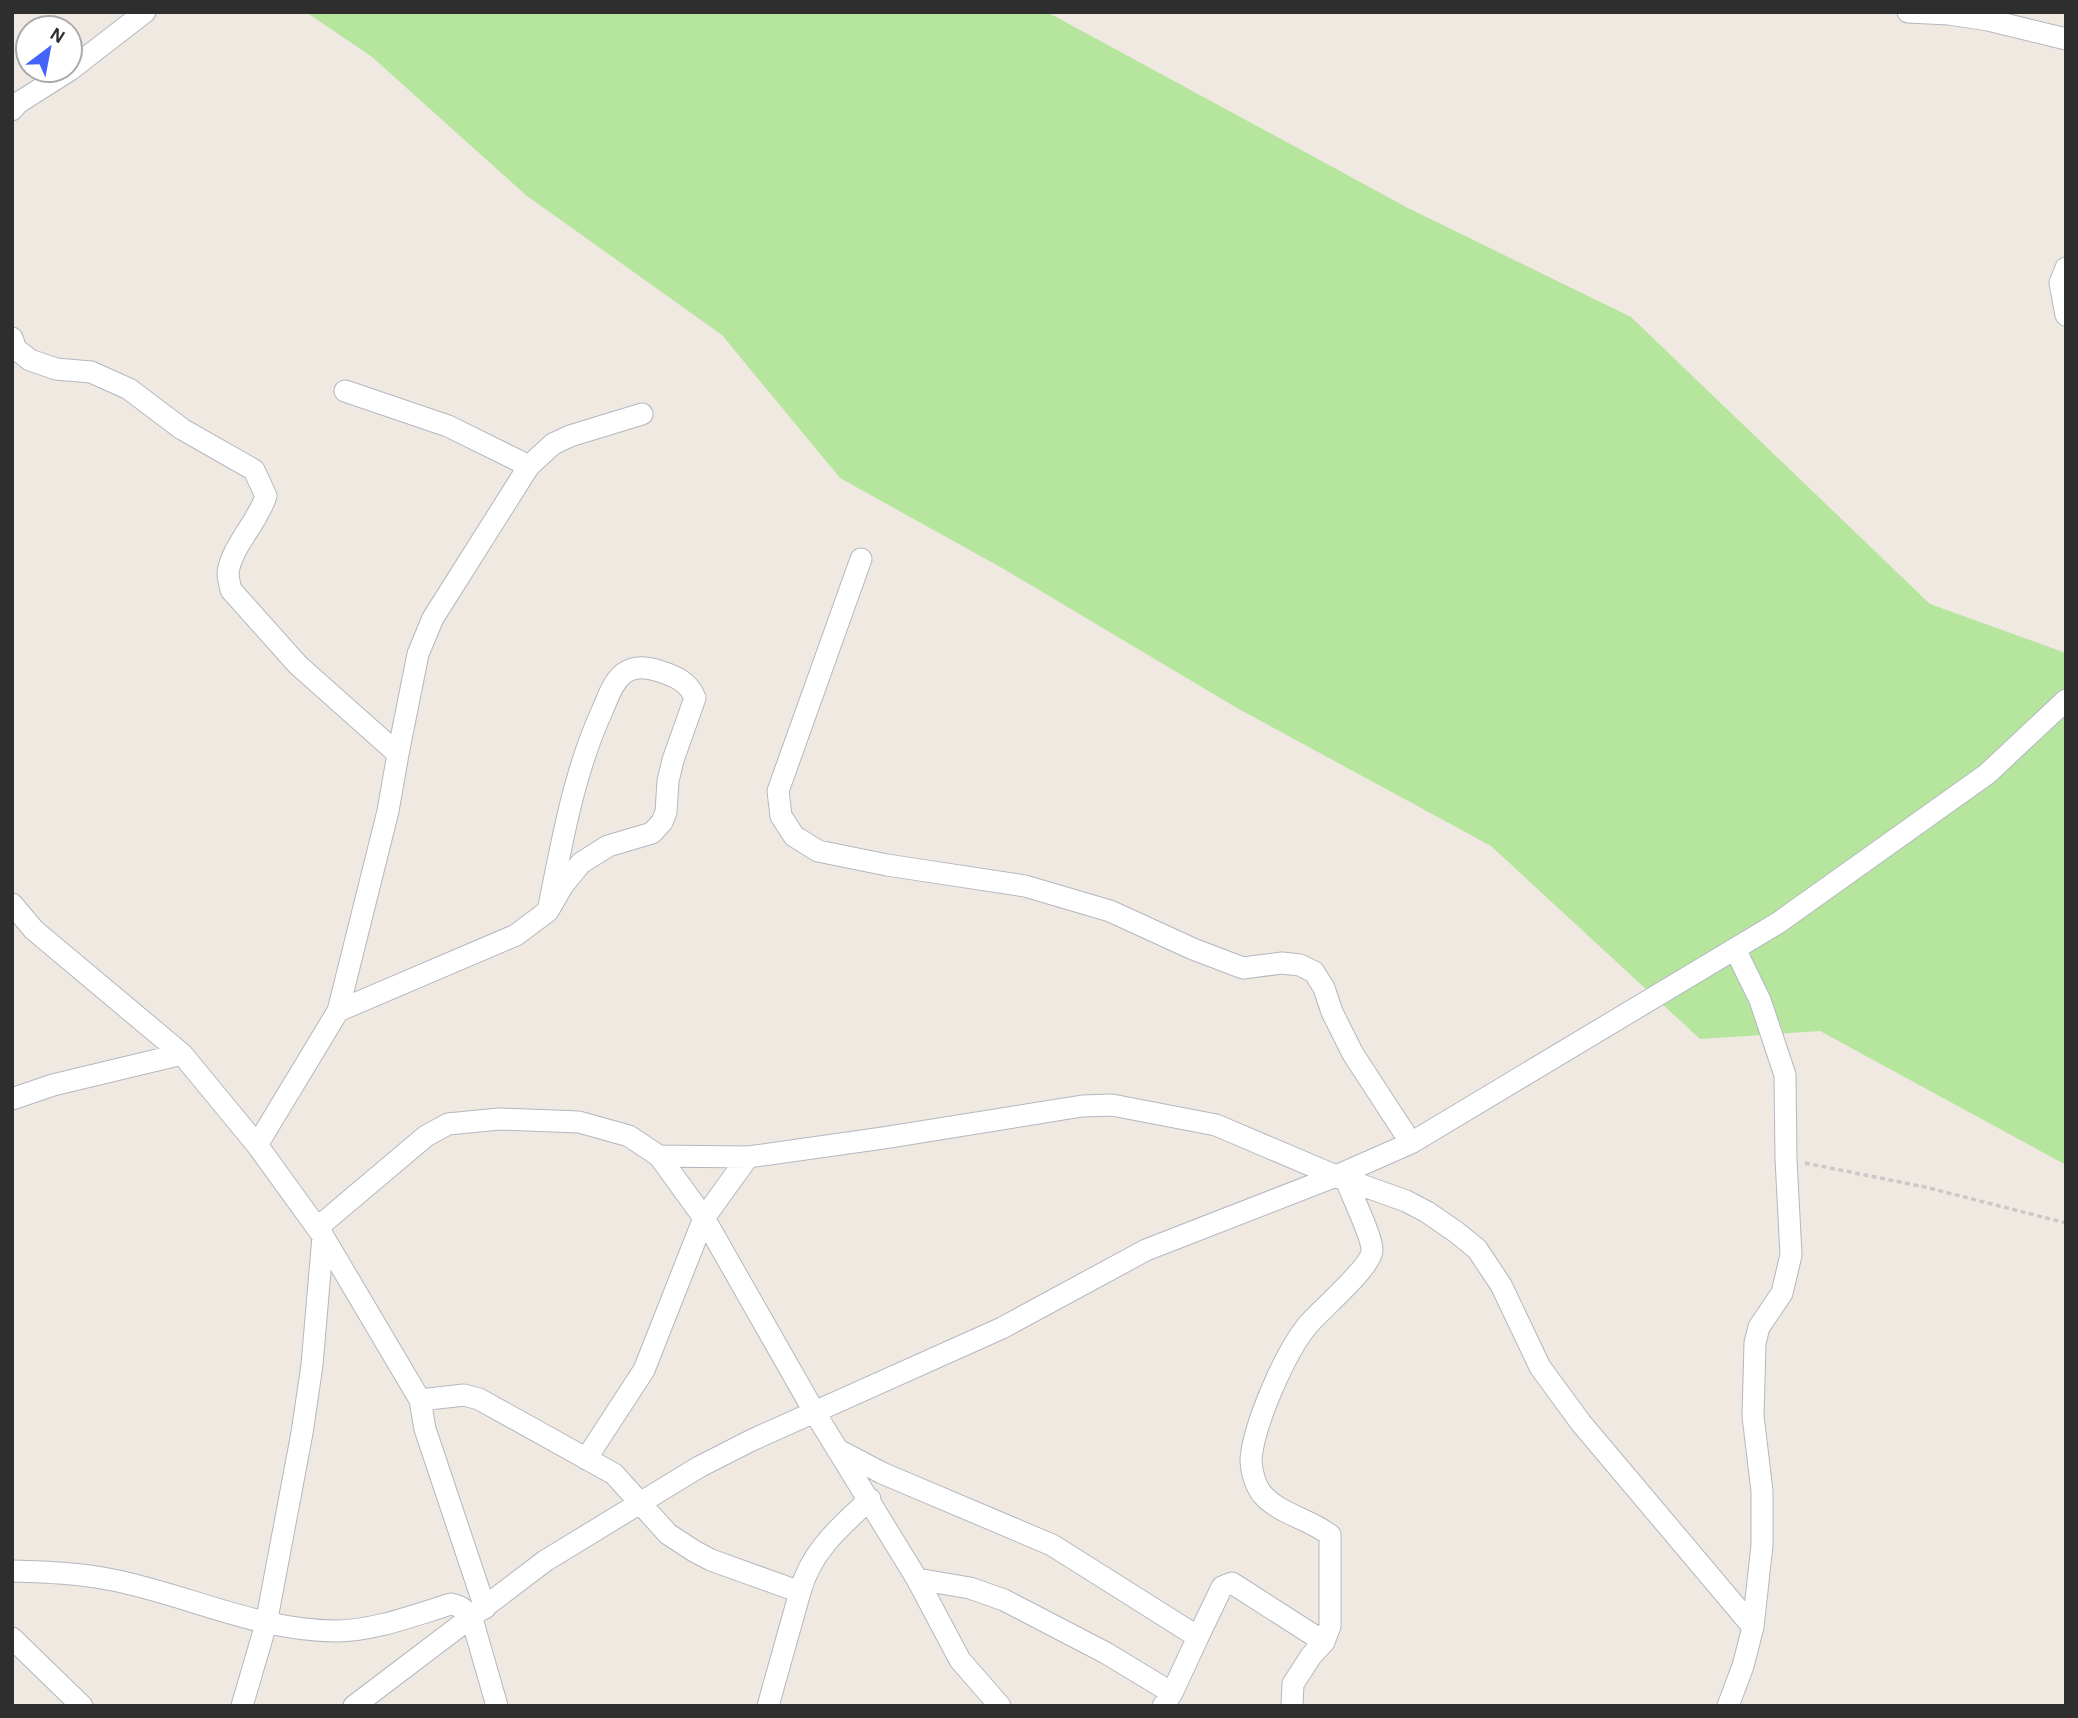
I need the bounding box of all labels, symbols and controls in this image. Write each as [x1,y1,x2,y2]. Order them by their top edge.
north arrow [14,14,84,84]
text: N [47,24,68,47]

